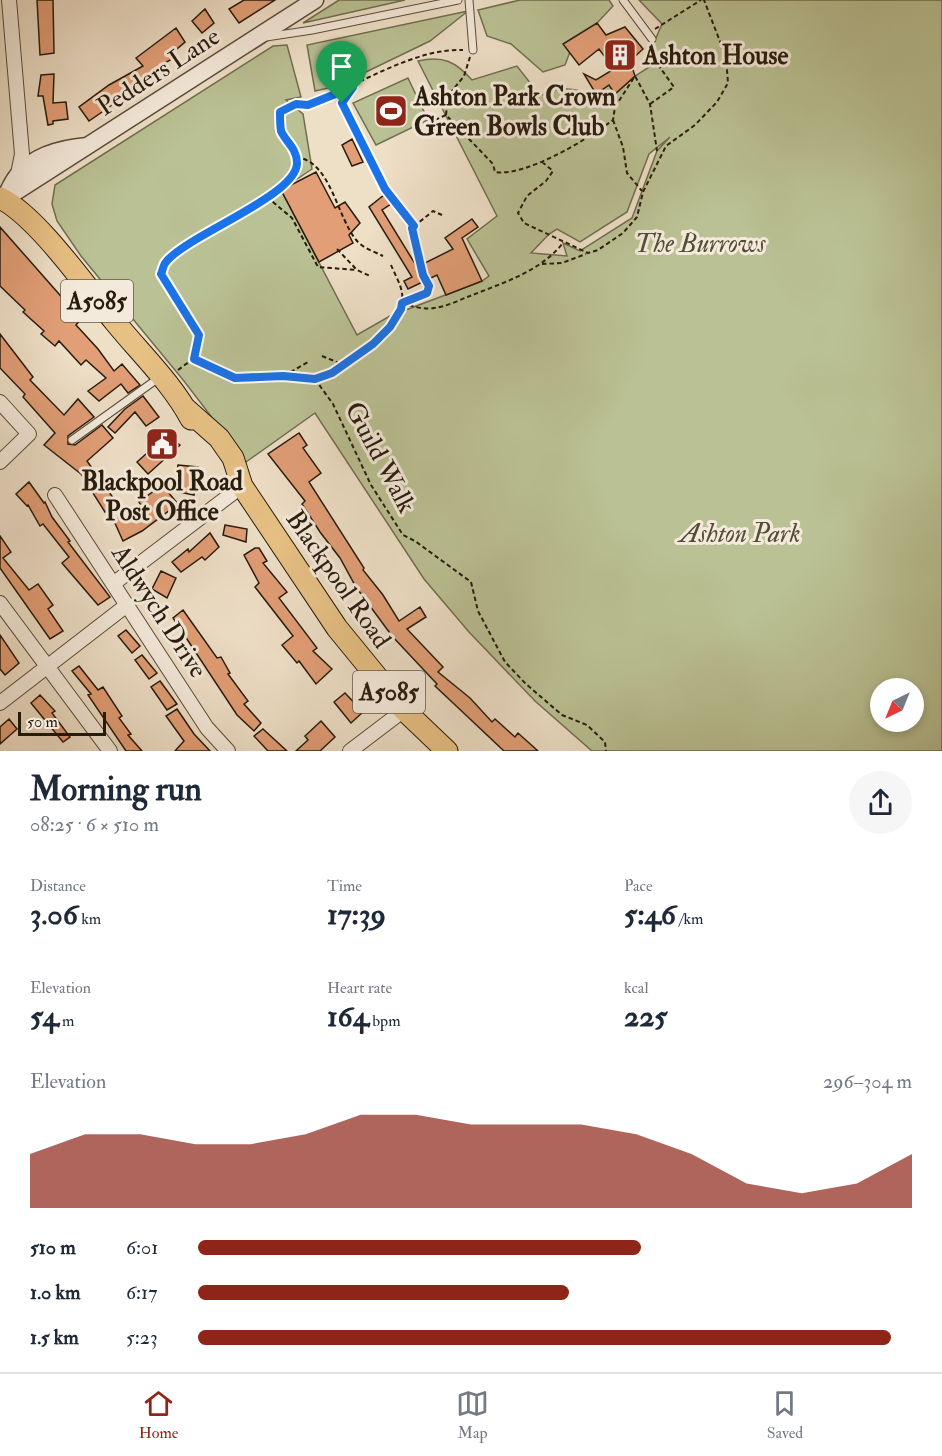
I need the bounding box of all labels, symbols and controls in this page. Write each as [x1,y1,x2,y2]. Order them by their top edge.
street label: Pedders Lane [91,20,226,123]
building icon: Ashton House [602,37,638,73]
place label: Ashton House [642,40,788,72]
pin [316,41,367,103]
icon: arrive [325,50,358,83]
place label: Ashton Park Crown Green Bowls Club [413,81,616,143]
sports icon: Ashton Park Crown Green Bowls Club [373,93,409,129]
park label: The Burrows [635,228,766,260]
road number: A5085 [61,280,133,322]
street label: Guild Walk [338,397,423,519]
public building icon: Blackpool Road Post Office [144,426,180,462]
place label: Blackpool Road Post Office [81,466,243,528]
street label: Blackpool Road [278,504,398,656]
park label: Ashton Park [677,518,800,550]
street label: Aldwych Drive [104,538,214,684]
road number: A5085 [353,671,425,713]
north arrow [870,678,924,732]
map controls [870,678,924,732]
scale bar [18,709,106,736]
text: 50 m [27,712,58,732]
text: Morning run [30,769,202,810]
button: share [849,771,912,834]
text: 08:25 · 6 × 510 m [30,812,159,837]
text: Distance [30,876,86,896]
text: Time [327,876,362,896]
text: Pace [624,876,653,896]
text: 3.06 [30,896,78,933]
text: 17:39 [327,896,386,933]
text: 5:46 [624,896,676,933]
text: km [78,909,101,929]
text: /km [676,909,703,929]
text: Elevation [30,978,91,998]
text: Heart rate [327,978,392,998]
text: kcal [624,978,649,998]
text: 54 [30,998,59,1035]
text: 164 [327,998,369,1035]
text: 225 [624,998,668,1035]
text: m [59,1011,74,1031]
text: bpm [369,1011,401,1031]
text: Elevation [30,1069,106,1094]
text: 296–304 m [823,1069,912,1094]
text: 510 m [30,1235,76,1260]
text: 6:01 [126,1235,158,1260]
text: 1.0 km [30,1280,81,1305]
text: 6:17 [126,1280,157,1305]
text: 1.5 km [30,1325,79,1350]
text: 5:23 [126,1325,158,1350]
tab: Home [139,1387,178,1443]
tab: Map [456,1387,489,1443]
tab: Saved [767,1387,803,1443]

